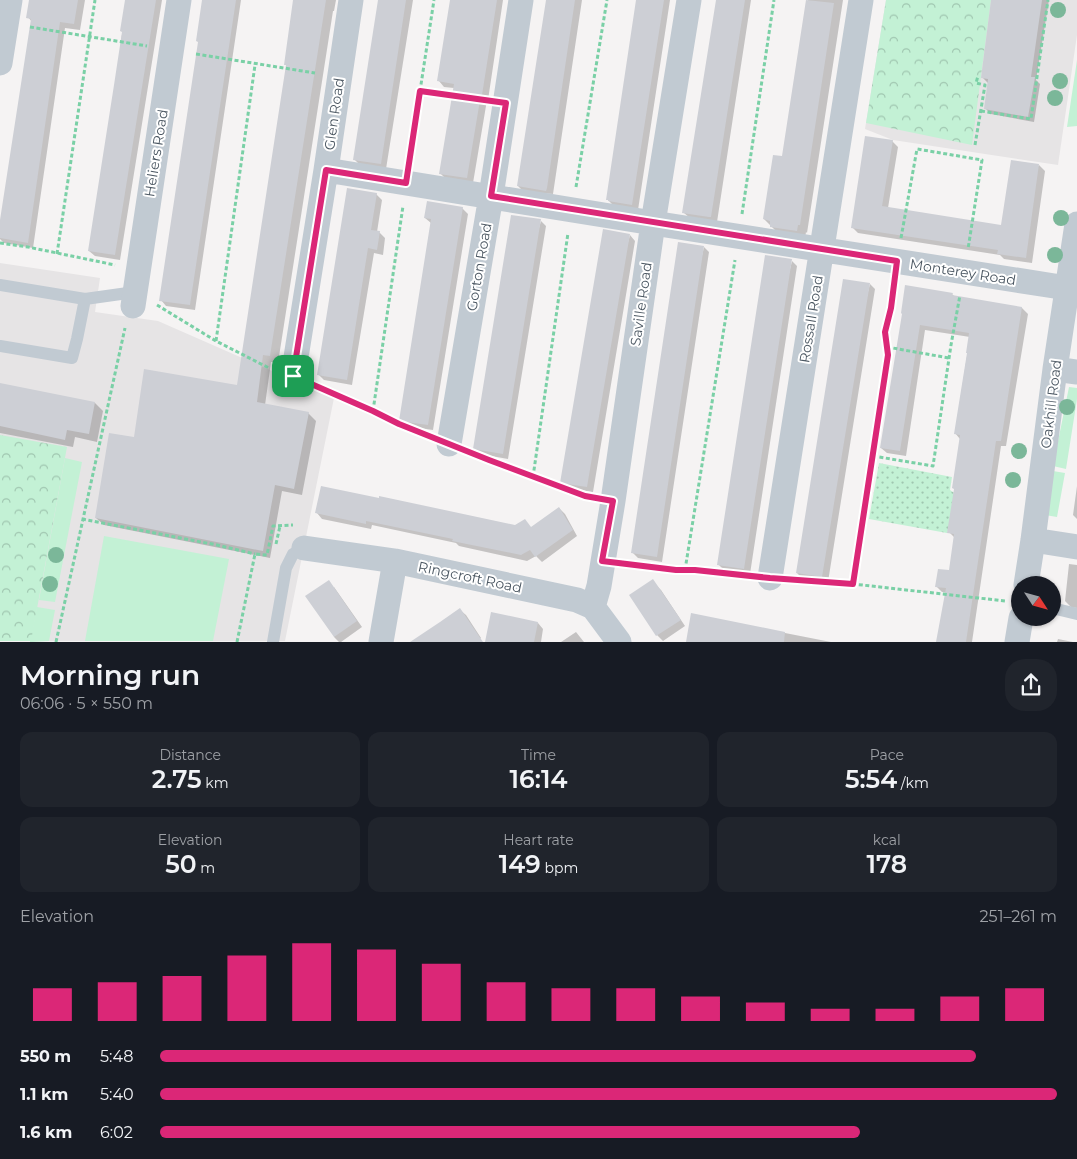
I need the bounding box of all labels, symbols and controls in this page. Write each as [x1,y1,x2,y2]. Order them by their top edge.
street label: Glen Road [320,77,348,151]
street label: Heliers Road [140,108,172,198]
street label: Gorton Road [462,221,496,313]
street label: Monterey Road [909,255,1017,289]
street label: Saville Road [626,261,656,347]
street label: Rossall Road [795,274,827,364]
pin [272,355,314,397]
street label: Oakhill Road [1037,359,1065,449]
icon: arrive [279,362,307,390]
street label: Ringcroft Road [416,557,524,597]
north arrow [1011,576,1061,626]
map controls [1011,576,1061,626]
text: Morning run [20,658,200,692]
button: share [1005,659,1057,711]
text: 06:06 · 5 × 550 m [20,694,153,713]
text: Distance [159,746,221,764]
text: Time [521,746,556,764]
text: Pace [870,746,904,764]
text: 2.75 [152,764,202,794]
text: 16:14 [510,764,567,794]
text: 5:54 [845,764,897,794]
text: km [202,774,229,792]
text: /km [897,774,929,792]
text: Elevation [158,831,223,849]
text: Heart rate [503,831,574,849]
text: kcal [873,831,901,849]
text: 50 [165,849,197,879]
text: 149 [499,849,541,879]
text: 178 [867,849,907,879]
text: m [197,859,215,877]
text: bpm [541,859,578,877]
text: Elevation [20,907,94,926]
text: 251–261 m [980,907,1057,926]
text: 550 m [20,1047,71,1066]
text: 5:48 [100,1047,133,1066]
text: 1.1 km [20,1085,68,1104]
text: 5:40 [100,1085,134,1104]
text: 1.6 km [20,1123,72,1142]
text: 6:02 [100,1123,133,1142]

